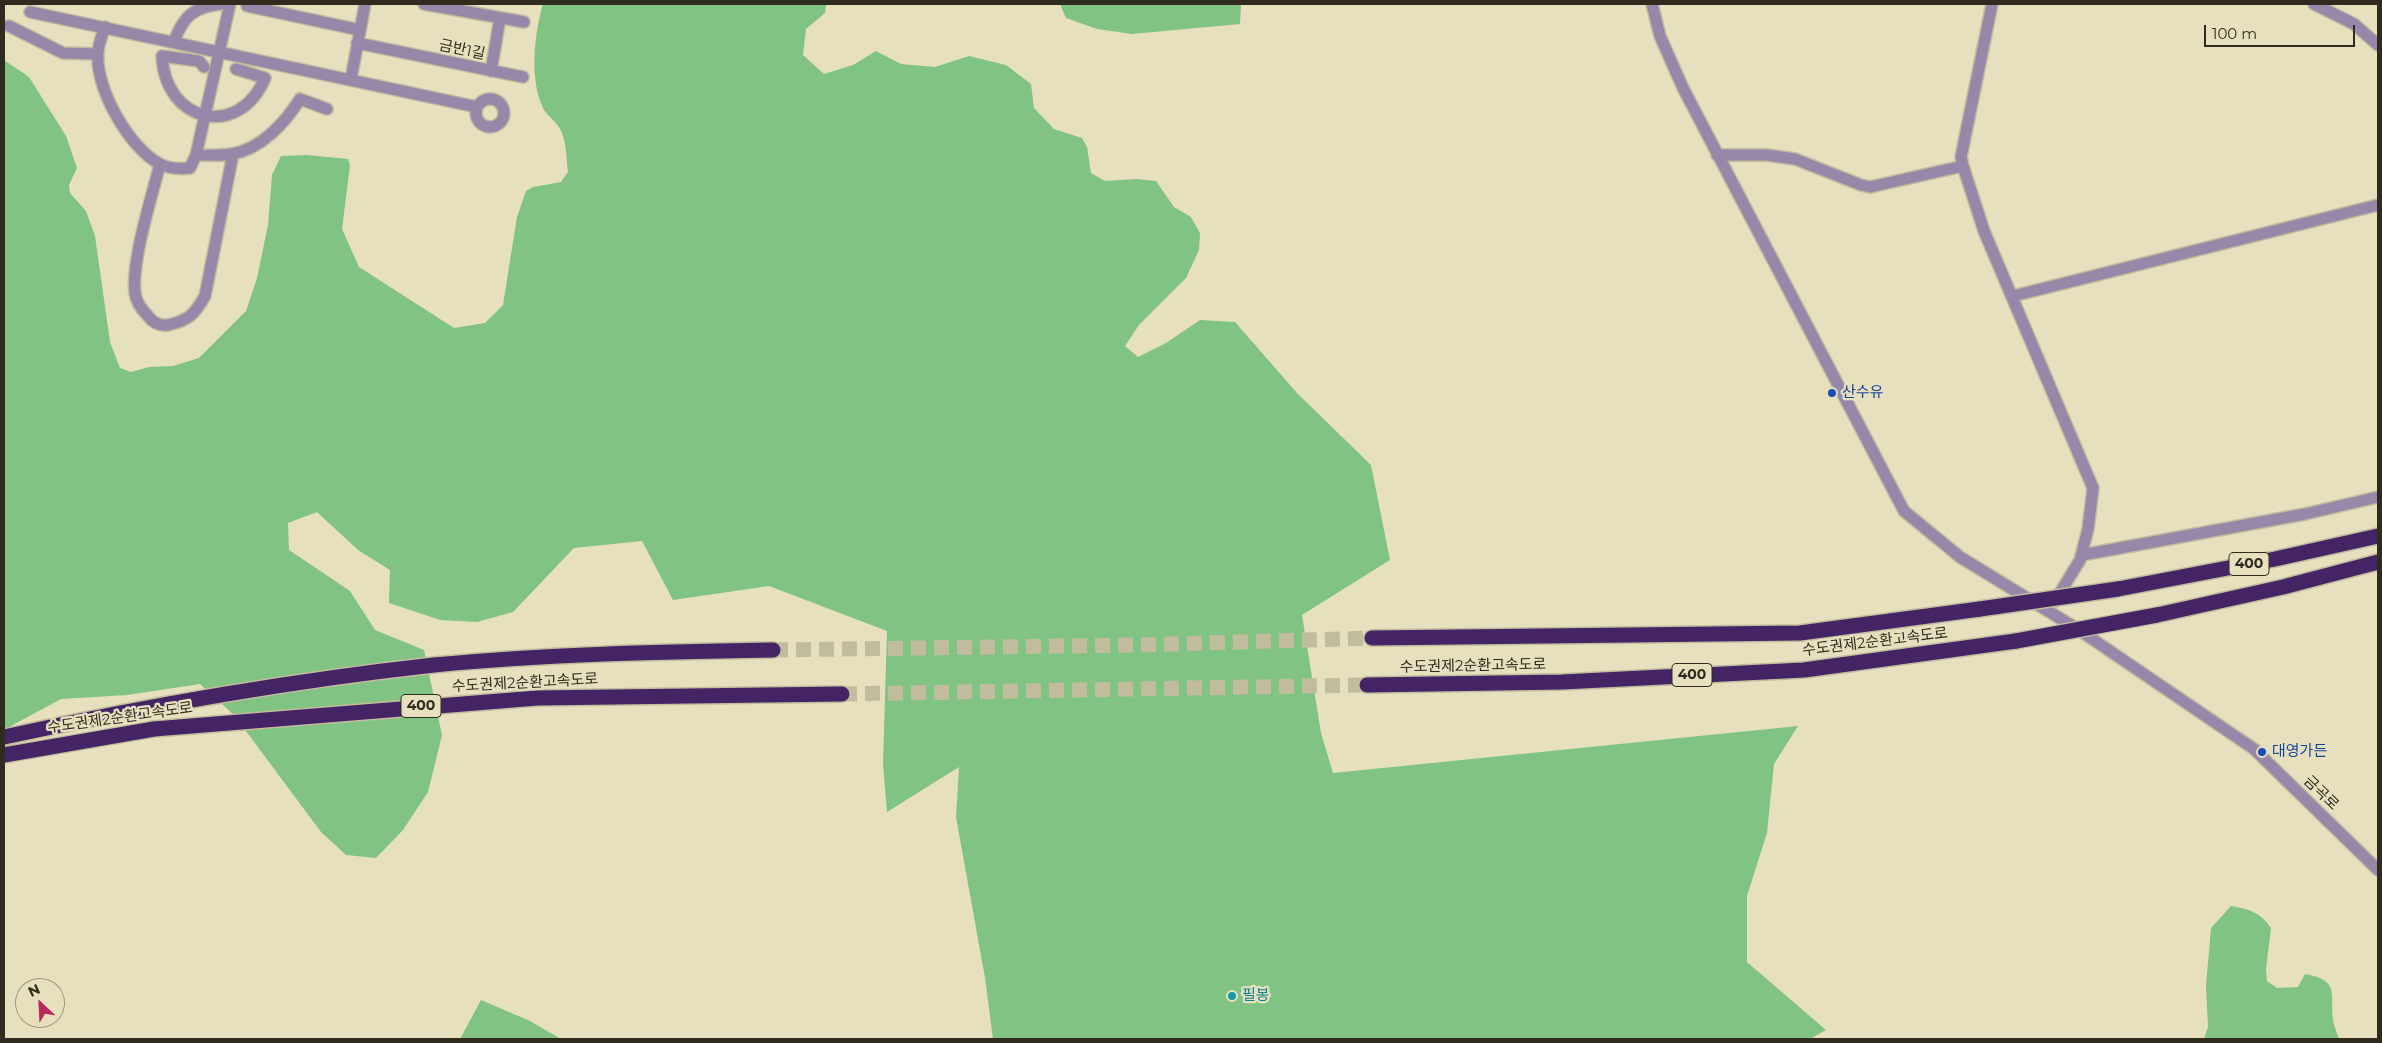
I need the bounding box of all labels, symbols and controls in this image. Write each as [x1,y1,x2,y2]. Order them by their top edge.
scale bar [2207,15,2358,47]
text: 100 m [2212,24,2257,43]
street label: 금반1길 [437,36,487,64]
place label: 산수유 [1842,384,1883,402]
marker: 산수유 [1826,387,1838,399]
road number: 400 [2229,552,2269,576]
street label: 수도권제2순환고속도로 [1801,624,1949,660]
street label: 수도권제2순환고속도로 [1400,656,1546,676]
road number: 400 [1672,664,1712,686]
street label: 수도권제2순환고속도로 [451,670,599,696]
road number: 400 [401,694,441,718]
street label: 수도권제2순환고속도로 [46,699,194,737]
place label: 대영가든 [2272,743,2327,761]
marker: 대영가든 [2256,746,2268,758]
street label: 금곡로 [2300,772,2342,814]
north arrow [15,978,65,1028]
text: N [25,980,43,1001]
place label: 필봉 [1242,987,1270,1005]
marker: 필봉 [1226,990,1238,1002]

